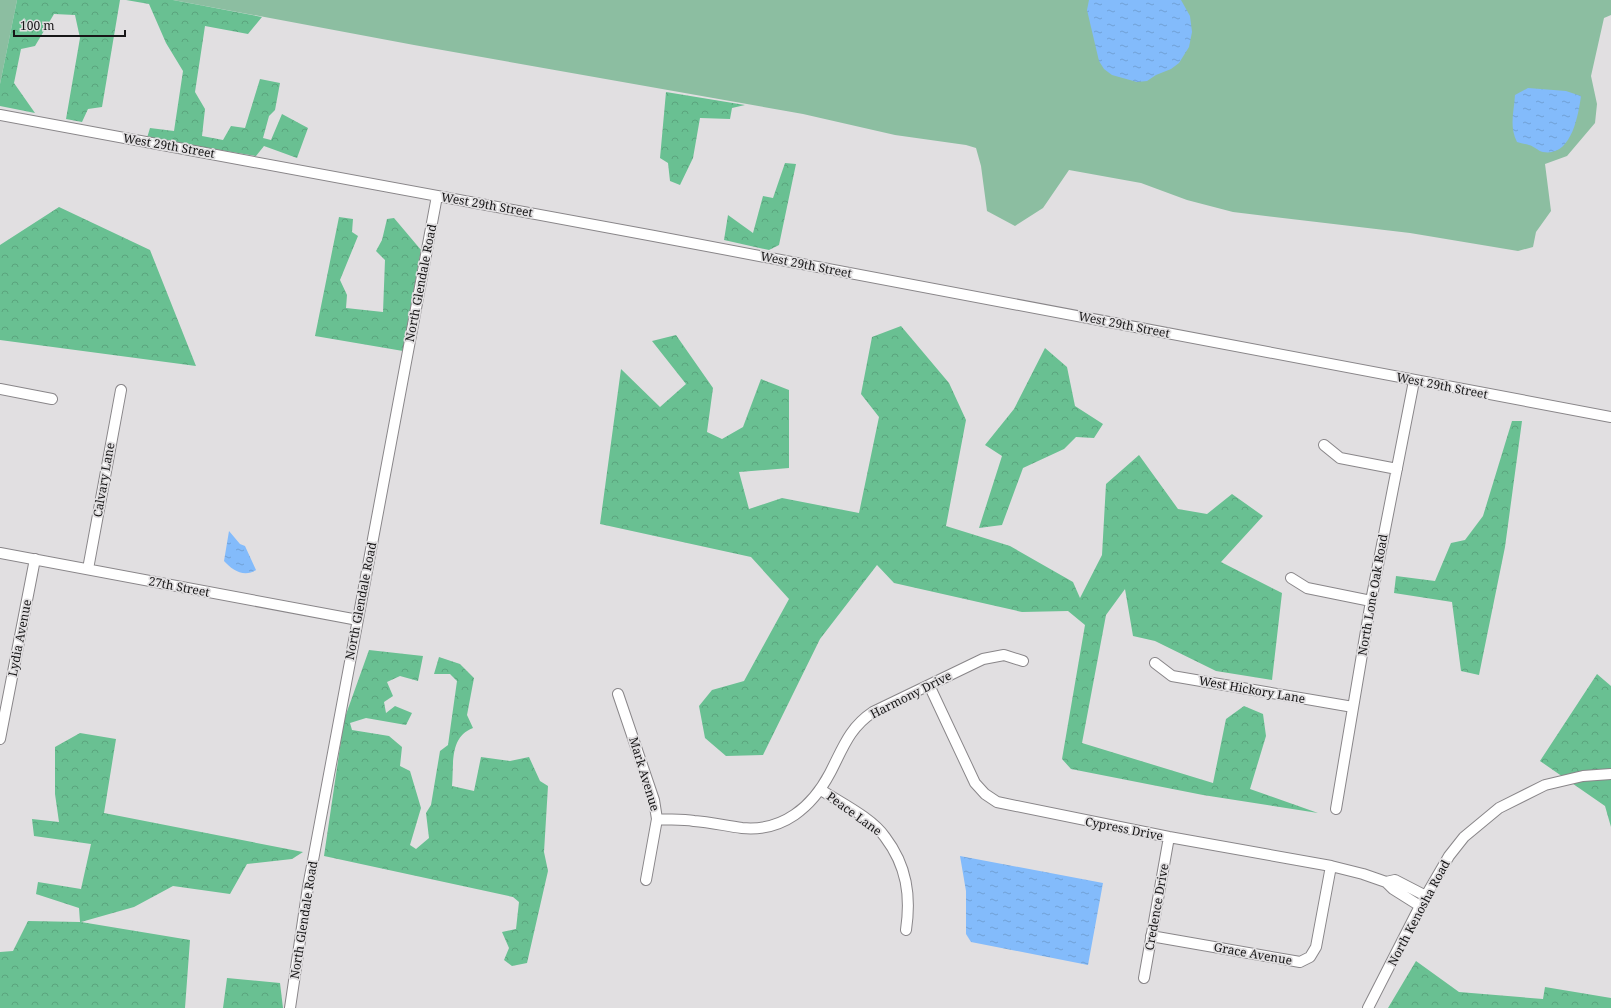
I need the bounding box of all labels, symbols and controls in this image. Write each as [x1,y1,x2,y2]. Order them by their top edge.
scale bar [14,12,125,38]
text: 100 m [20,17,55,34]
street label: West 29th Street [122,129,216,162]
street label: West 29th Street [440,188,534,221]
street label: North Glendale Road [401,222,440,343]
street label: West 29th Street [759,247,853,282]
street label: West 29th Street [1077,307,1171,342]
street label: West 29th Street [1395,368,1489,403]
street label: Calvary Lane [89,441,118,519]
street label: North Lone Oak Road [1353,532,1392,657]
street label: North Glendale Road [341,540,380,661]
street label: 27th Street [147,572,211,601]
street label: Lydia Avenue [4,598,35,678]
street label: Harmony Drive [867,667,954,722]
street label: West Hickory Lane [1197,672,1307,707]
street label: Mark Avenue [625,735,664,813]
street label: Peace Lane [823,788,885,839]
street label: Cypress Drive [1084,813,1165,844]
street label: North Kenosha Road [1383,856,1454,969]
street label: North Glendale Road [286,859,321,980]
street label: Credence Drive [1140,862,1173,952]
street label: Grace Avenue [1213,938,1294,969]

